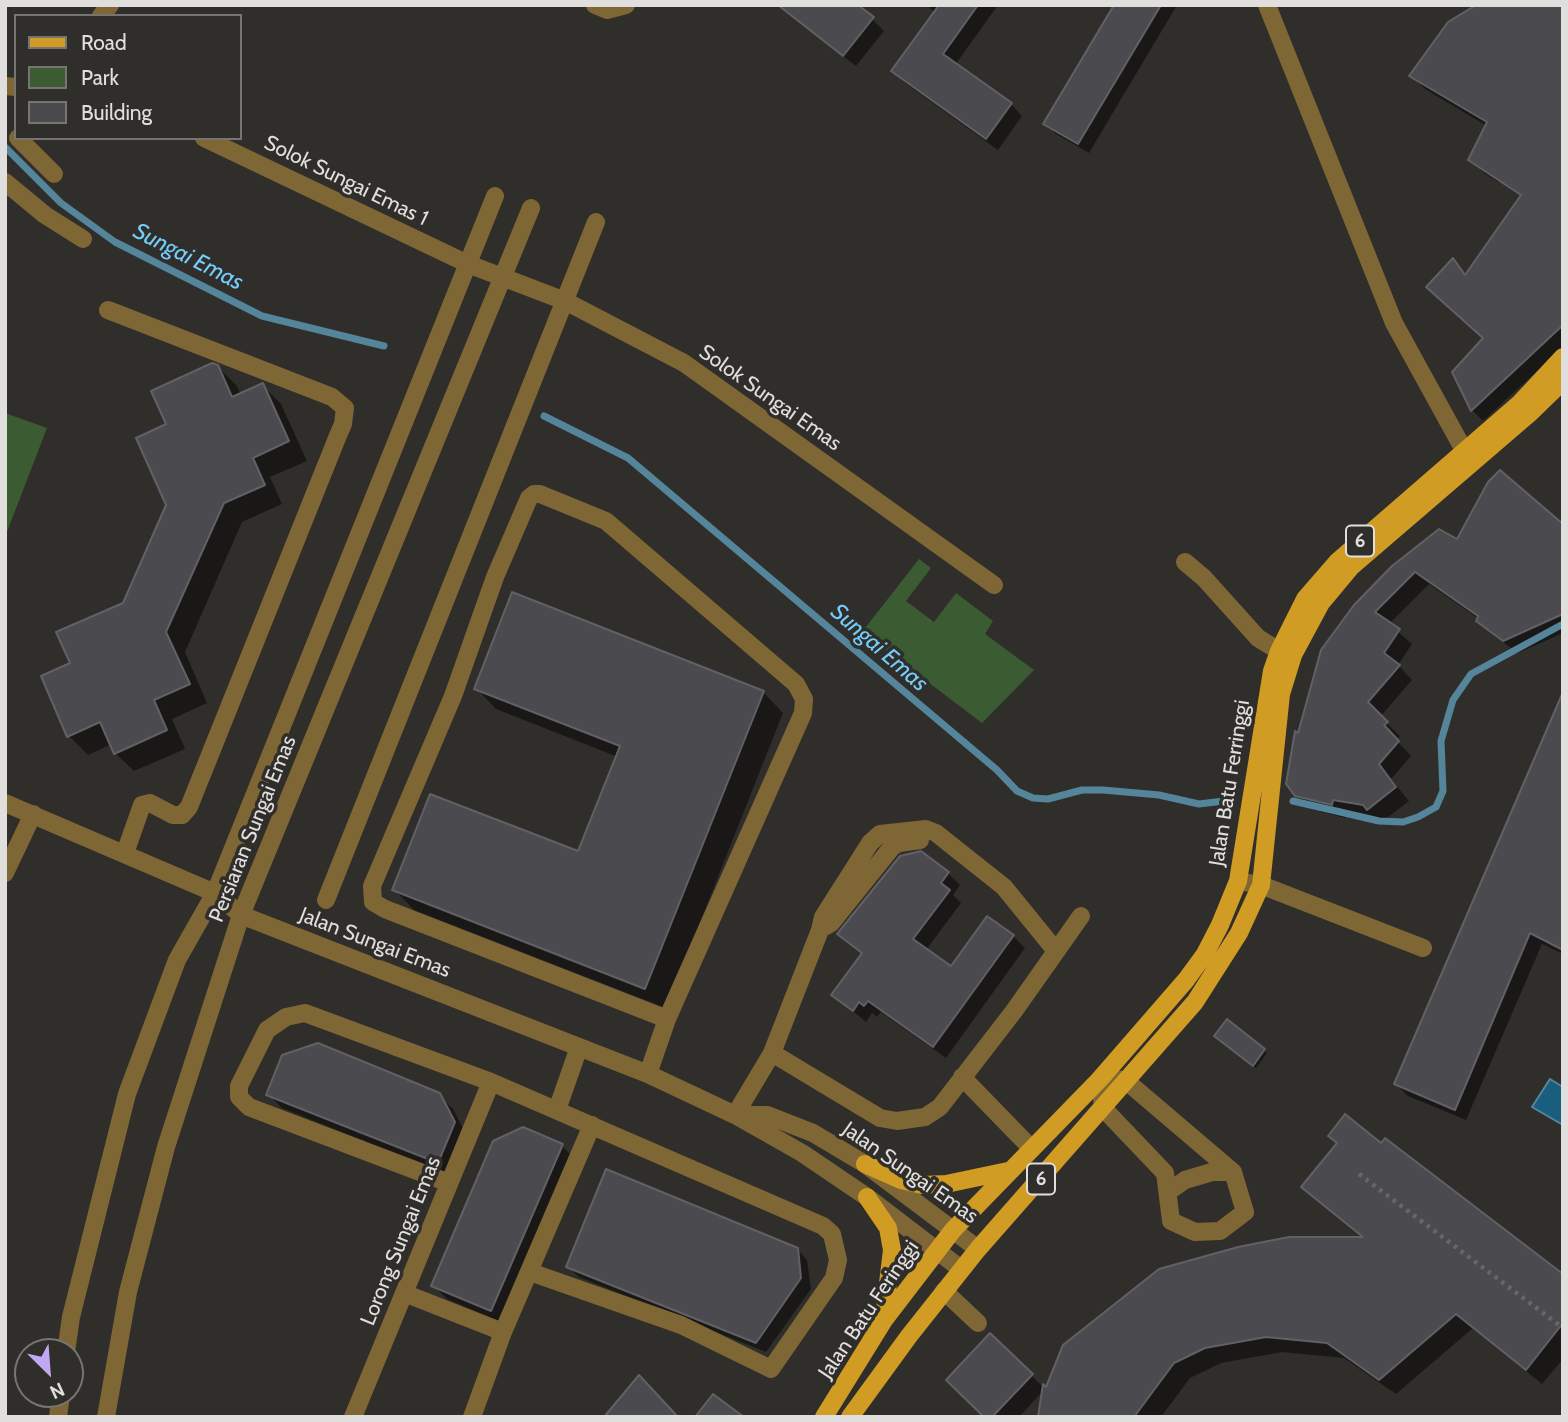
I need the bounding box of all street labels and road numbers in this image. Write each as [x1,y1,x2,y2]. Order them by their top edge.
street label: Solok Sungai Emas 1 [260,130,432,232]
street label: Solok Sungai Emas [694,340,846,456]
road number: 6 [1346,526,1374,556]
street label: Jalan Batu Ferringgi [1204,698,1256,868]
street label: Persiaran Sungai Emas [204,732,302,926]
street label: Jalan Sungai Emas [296,903,454,983]
street label: Jalan Sungai Emas [837,1117,983,1229]
street label: Lorong Sungai Emas [356,1153,446,1329]
road number: 6 [1027,1163,1055,1194]
street label: Jalan Batu Feringgi [813,1236,925,1384]

